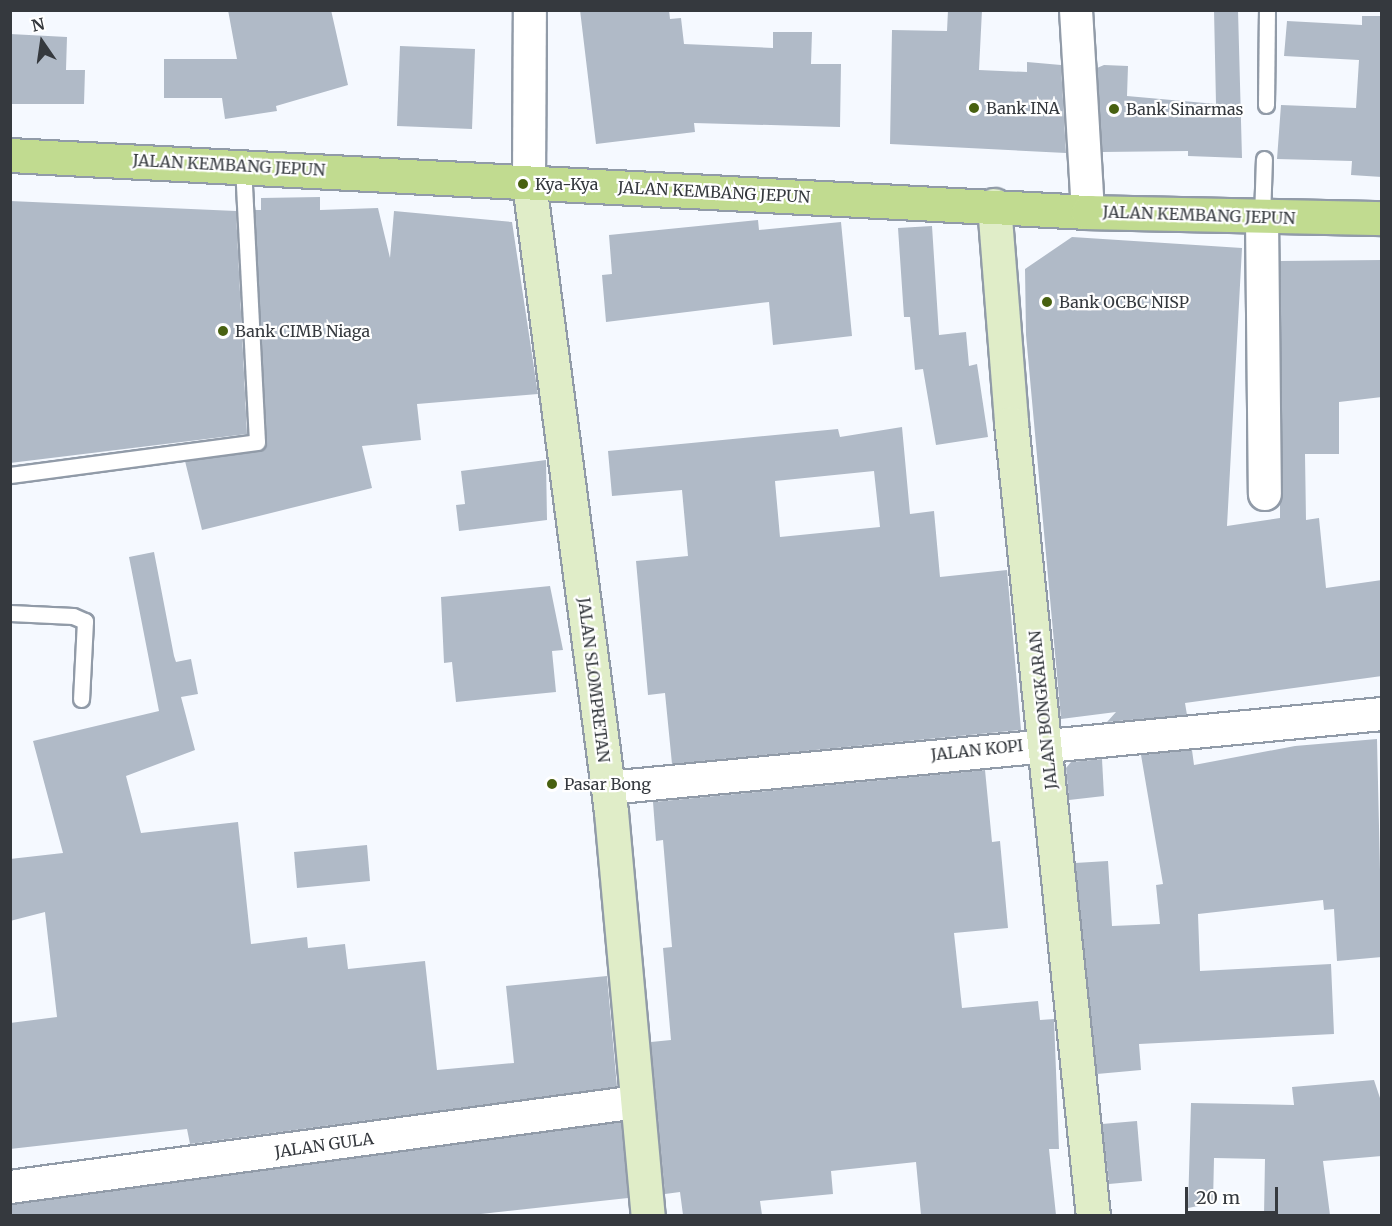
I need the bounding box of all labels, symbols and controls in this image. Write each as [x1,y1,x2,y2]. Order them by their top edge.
north arrow [12,12,72,72]
text: N [30,13,46,36]
place label: Bank INA [986,98,1060,118]
place label: Bank Sinarmas [1126,99,1243,119]
marker: Bank INA [967,101,981,115]
marker: Bank Sinarmas [1107,102,1121,116]
street label: JALAN KEMBANG JEPUN [132,150,326,180]
place label: Kya-Kya [535,174,598,194]
marker: Kya-Kya [516,177,530,191]
street label: JALAN KEMBANG JEPUN [617,177,811,207]
street label: JALAN KEMBANG JEPUN [1102,202,1296,228]
place label: Bank OCBC NISP [1059,292,1189,312]
marker: Bank OCBC NISP [1040,295,1054,309]
place label: Bank CIMB Niaga [235,321,370,341]
marker: Bank CIMB Niaga [216,324,230,338]
street label: JALAN SLOMPRETAN [574,596,614,764]
street label: JALAN BONGKARAN [1025,630,1061,790]
street label: JALAN KOPI [930,736,1024,764]
place label: Pasar Bong [564,774,651,794]
marker: Pasar Bong [545,777,559,791]
street label: JALAN GULA [273,1129,375,1161]
scale bar [1188,1175,1281,1213]
text: 20 m [1196,1186,1240,1209]

